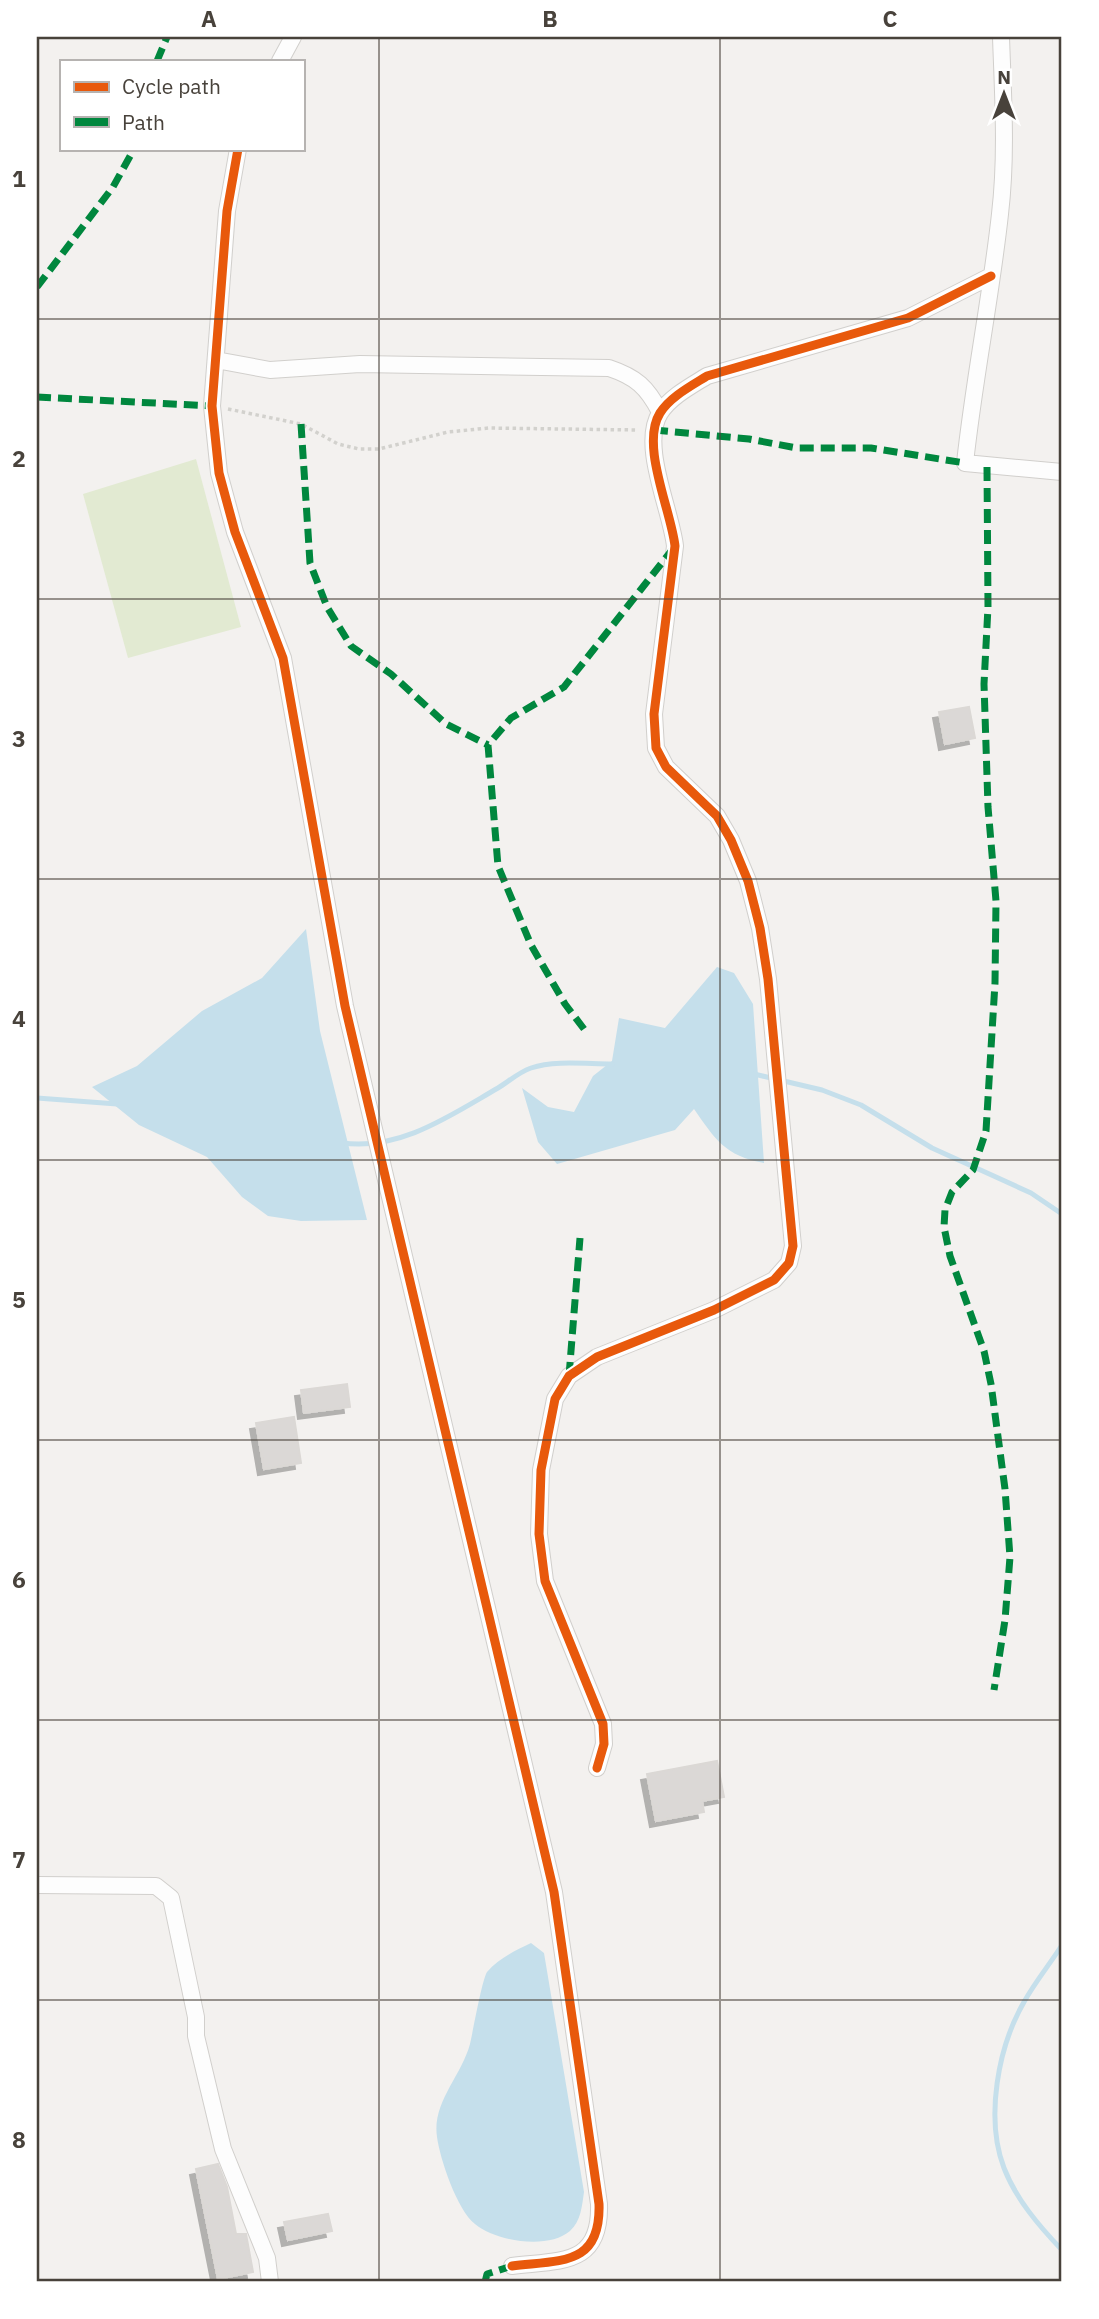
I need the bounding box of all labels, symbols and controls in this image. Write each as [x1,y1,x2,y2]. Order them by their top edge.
text: A [201,3,217,33]
text: B [542,3,558,33]
text: C [883,3,898,33]
legend [60,60,304,150]
north arrow [970,60,1040,130]
text: N [997,65,1011,89]
text: Cycle path [122,72,221,100]
text: Path [122,108,165,136]
text: 1 [12,163,26,193]
text: 2 [12,443,26,473]
text: 3 [12,723,26,753]
text: 4 [12,1003,26,1033]
text: 5 [12,1284,26,1314]
text: 6 [12,1564,26,1594]
text: 7 [12,1844,26,1874]
text: 8 [12,2124,26,2154]

